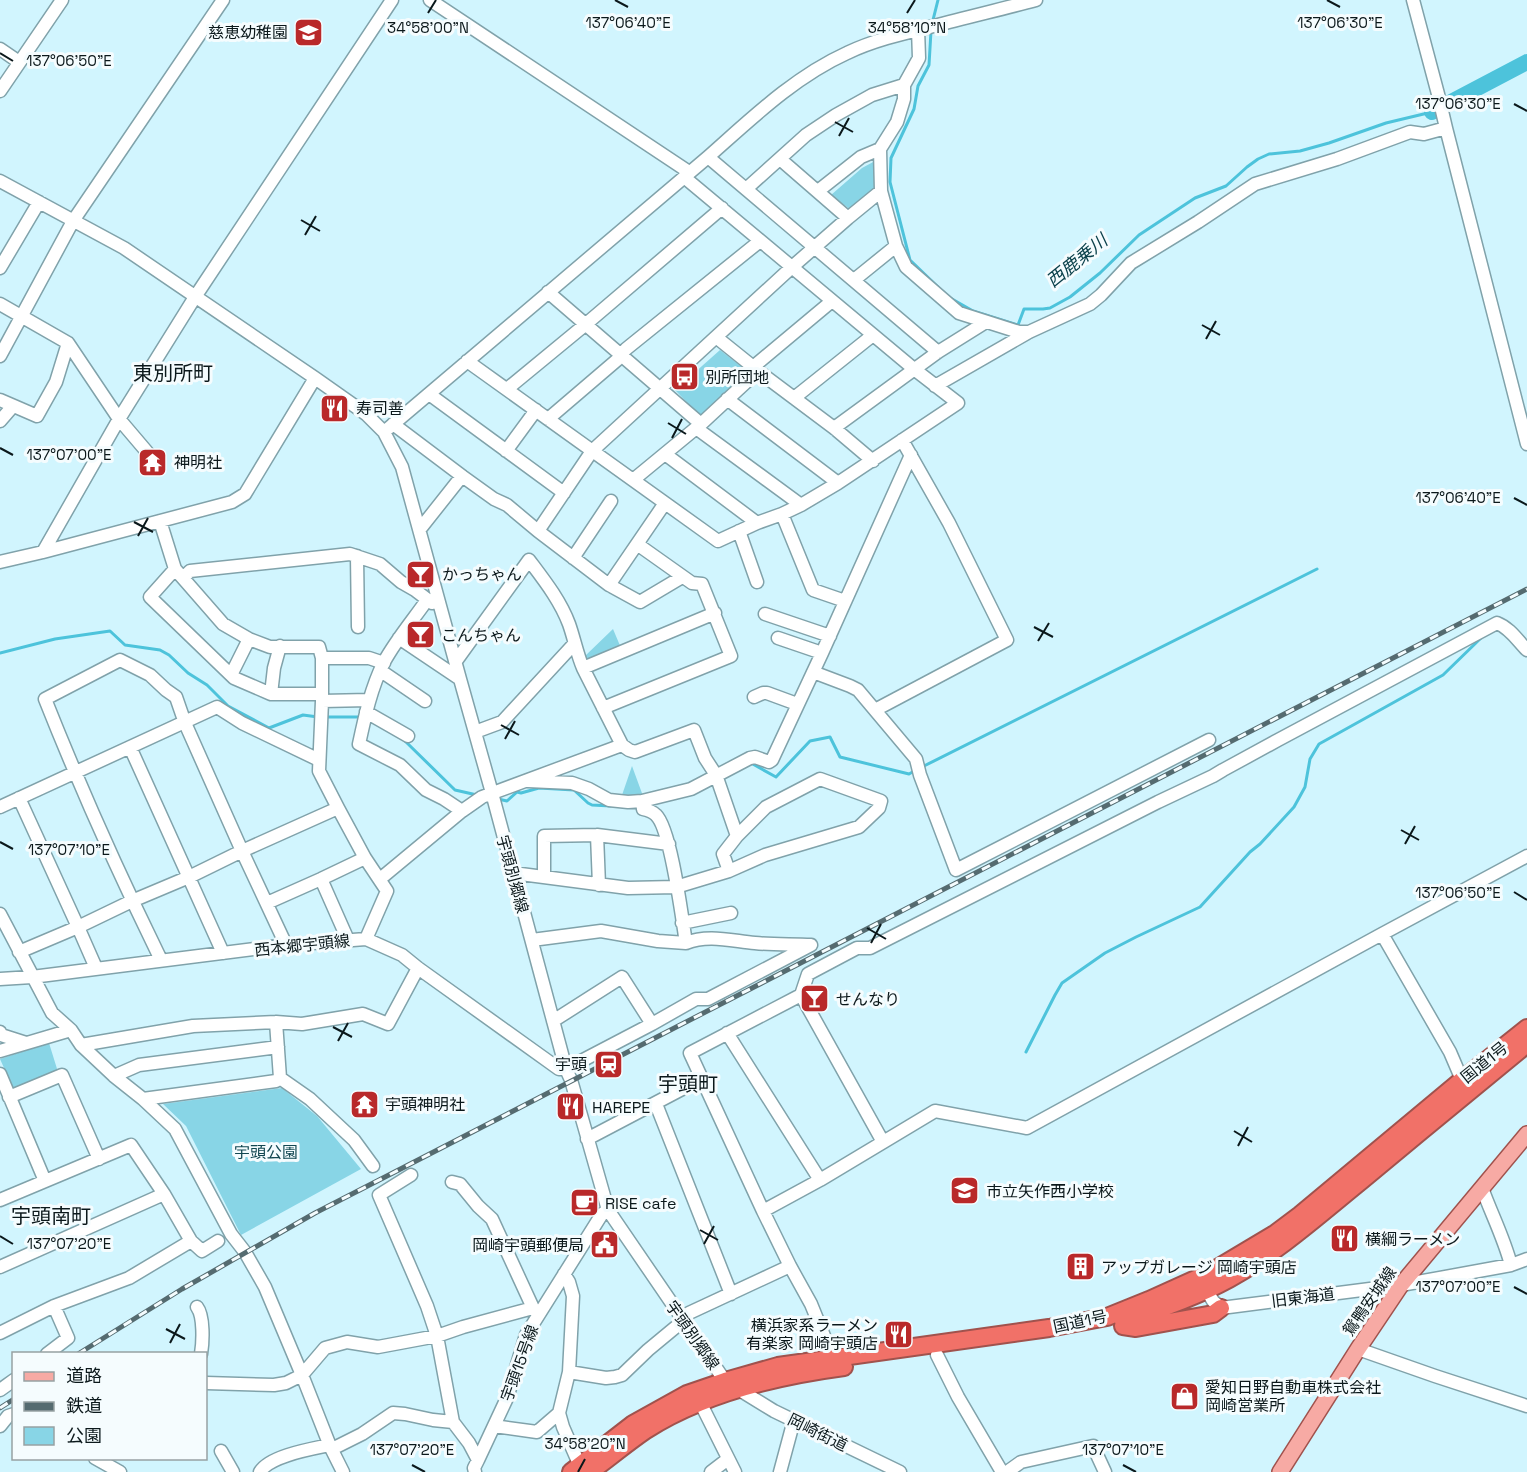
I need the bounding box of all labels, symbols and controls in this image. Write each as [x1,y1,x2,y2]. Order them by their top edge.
text: 137°06'40"E [585,13,671,32]
text: 137°06'30"E [1297,13,1383,32]
school or university icon: 慈恵幼稚園 [293,16,325,48]
text: 34°58'00"N [387,18,469,37]
text: 34°58'10"N [868,18,946,37]
place label: 慈恵幼稚園 [208,22,288,43]
text: 137°06'50"E [26,51,112,70]
text: 137°06'30"E [1415,94,1501,113]
water label: 西鹿乗川 [1041,228,1113,292]
district label: 東別所町 [133,360,213,386]
bus stop icon: 別所団地 [668,361,700,393]
place label: 別所団地 [705,367,769,388]
restaurant icon: 寿司善 [319,392,351,424]
place label: 寿司善 [356,398,404,419]
text: 137°07'00"E [26,445,112,464]
temple icon: 神明社 [137,446,169,478]
place label: 神明社 [174,452,222,473]
text: 137°06'40"E [1415,488,1501,507]
bar icon: かっちゃん [405,558,437,590]
place label: かっちゃん [442,564,522,585]
bar icon: こんちゃん [404,619,436,651]
place label: こんちゃん [441,625,521,646]
street label: 宇頭別郷線 [492,833,533,915]
text: 137°07'10"E [28,840,110,859]
text: 137°06'50"E [1415,883,1501,902]
street label: 西本郷宇頭線 [253,930,351,961]
bar icon: せんなり [799,983,831,1015]
place label: せんなり [836,989,900,1010]
street label: 国道1号 [1456,1037,1512,1088]
station icon: 宇頭 [592,1048,624,1080]
place label: 宇頭 [555,1054,587,1075]
district label: 宇頭町 [658,1071,718,1097]
temple icon: 宇頭神明社 [348,1088,380,1120]
restaurant icon: HAREPE [555,1091,587,1123]
place label: 宇頭神明社 [385,1094,465,1115]
place label: HAREPE [592,1097,650,1118]
park label: 宇頭公園 [234,1142,298,1163]
school or university icon: 市立矢作西小学校 [949,1175,981,1207]
place label: 市立矢作西小学校 [986,1181,1114,1202]
cafe icon: RISE cafe [568,1187,600,1219]
place label: RISE cafe [605,1193,676,1214]
district label: 宇頭南町 [11,1203,91,1229]
restaurant icon: 横綱ラーメン [1328,1223,1360,1255]
public building icon: 岡崎宇頭郵便局 [589,1229,621,1261]
place label: 横綱ラーメン [1365,1229,1460,1250]
text: 137°07'20"E [27,1234,111,1253]
place label: 岡崎宇頭郵便局 [472,1235,584,1256]
building icon: アップガレージ 岡崎宇頭店 [1064,1251,1096,1283]
place label: アップガレージ 岡崎宇頭店 [1101,1257,1297,1278]
street label: 鴛鴨安城線 [1338,1262,1401,1340]
text: 137°07'00"E [1415,1277,1501,1296]
street label: 旧東海道 [1270,1283,1336,1312]
street label: 宇頭別郷線 [661,1296,724,1374]
street label: 国道1号 [1051,1306,1109,1337]
place label: 横浜家系ラーメン 有楽家 岡崎宇頭店 [746,1315,878,1354]
restaurant icon: 横浜家系ラーメン 有楽家 岡崎宇頭店 [883,1318,915,1350]
street label: 宇頭15号線 [496,1322,543,1404]
legend [12,1352,207,1460]
text: 道路 [66,1364,102,1387]
place label: 愛知日野自動車株式会社 岡崎営業所 [1205,1377,1381,1416]
shop icon: 愛知日野自動車株式会社 岡崎営業所 [1168,1380,1200,1412]
text: 鉄道 [66,1394,102,1417]
street label: 岡崎街道 [784,1409,851,1456]
text: 公園 [66,1424,102,1447]
text: 34°58'20"N [544,1434,626,1453]
text: 137°07'20"E [370,1440,454,1459]
text: 137°07'10"E [1082,1440,1164,1459]

